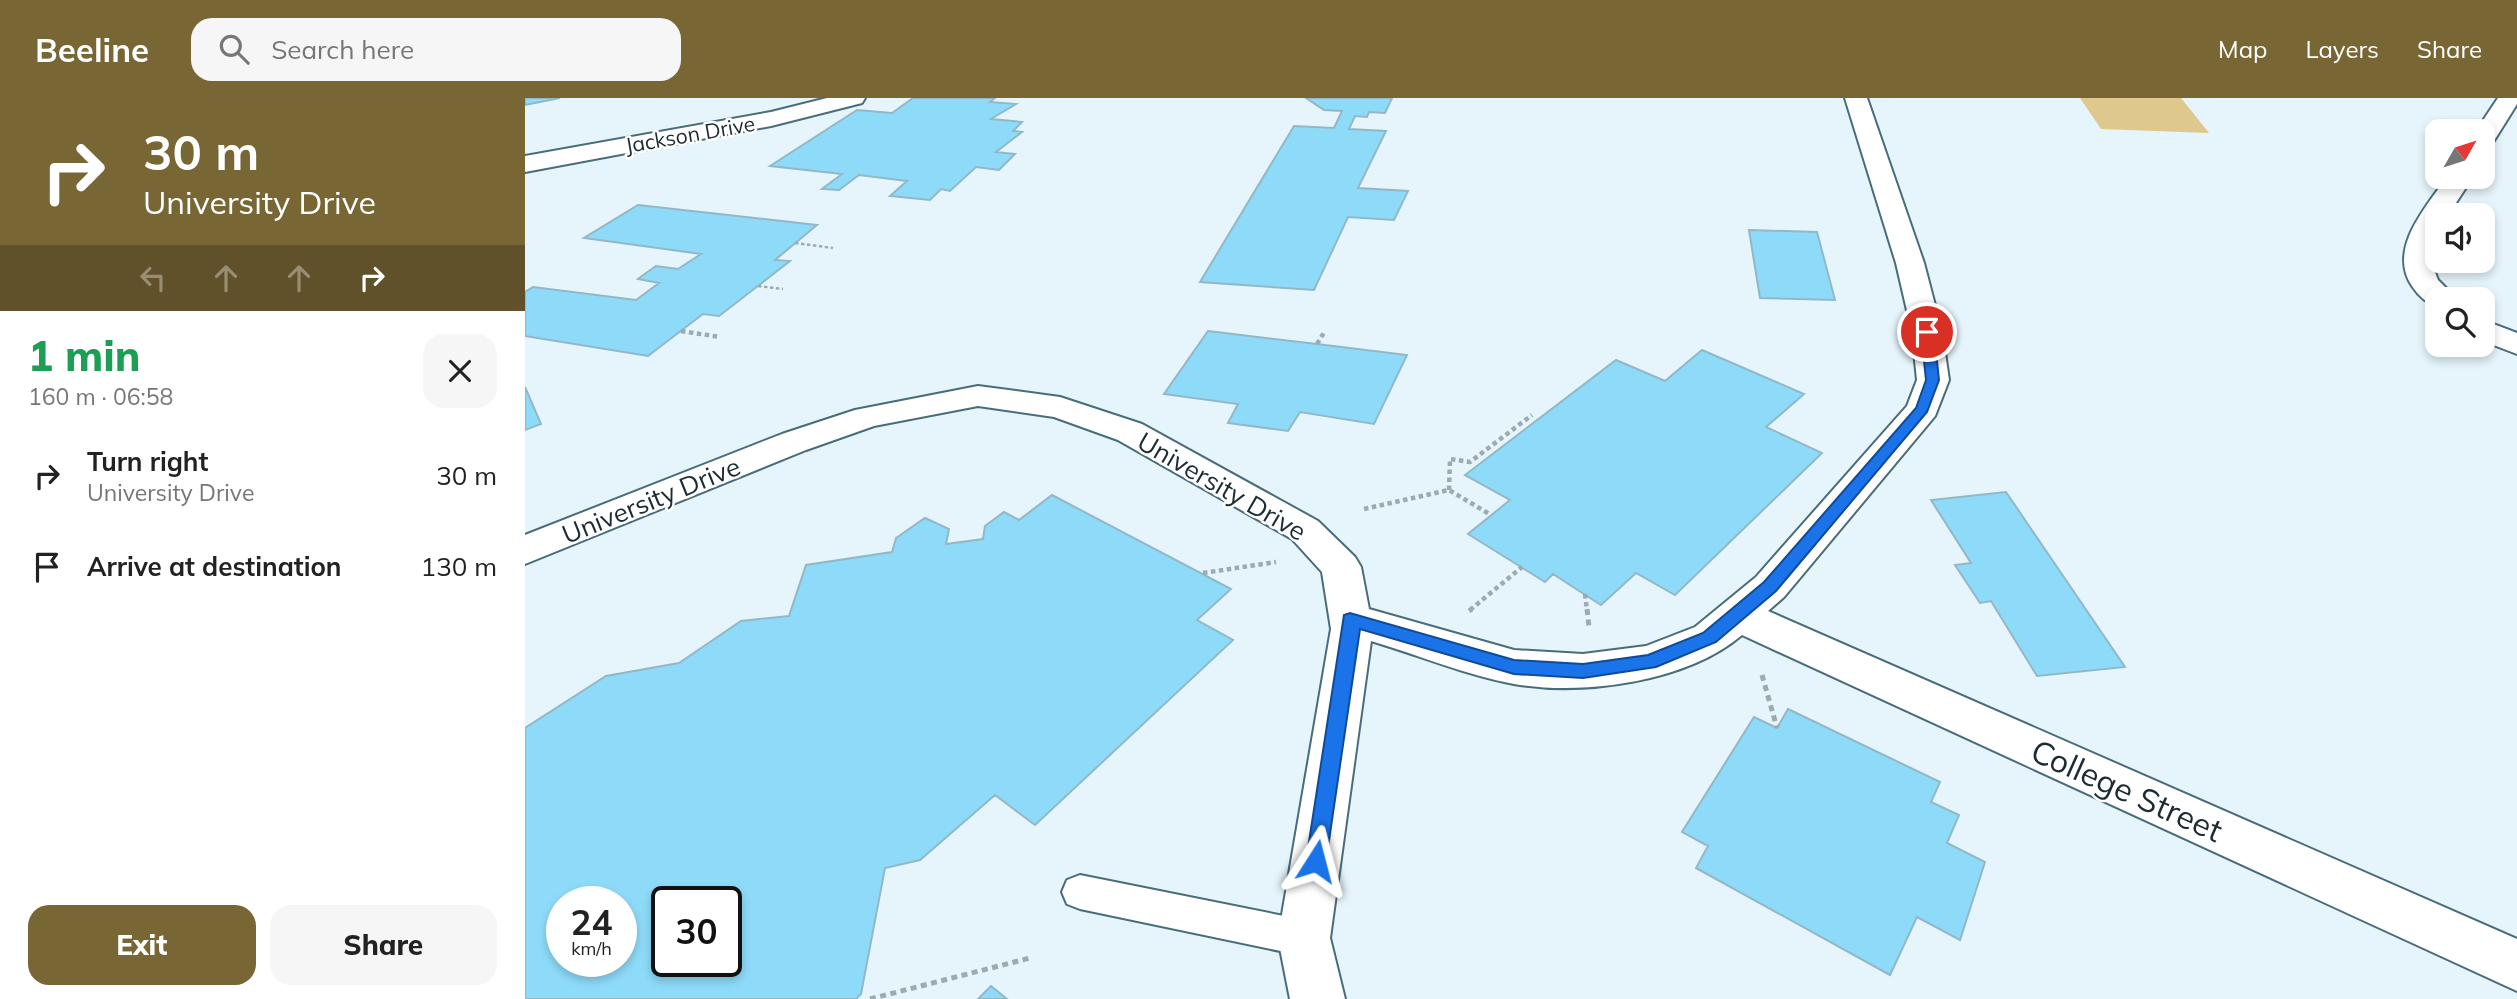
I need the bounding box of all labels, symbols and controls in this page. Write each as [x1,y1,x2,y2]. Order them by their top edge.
search box [191,18,681,81]
text: Beeline [35,29,149,70]
icon: search [215,30,253,68]
text: Search here [271,33,414,66]
text: Map [2218,34,2267,64]
text: Layers [2305,34,2379,64]
text: Share [2417,34,2482,64]
street label: Jackson Drive [623,110,757,158]
north arrow [2425,119,2495,189]
map controls [2425,119,2495,357]
text: 30 m [143,121,259,182]
icon: right [28,126,119,217]
text: University Drive [143,182,376,222]
button: sound [2425,203,2495,273]
icon: left [134,259,172,297]
icon: ahead [207,259,245,297]
icon: ahead [280,259,318,297]
icon: right [353,259,391,297]
button: search [2425,287,2495,357]
pin [1897,302,1957,362]
icon: arrive [1908,313,1946,351]
text: 1 min [28,329,141,382]
button: close [423,334,497,408]
text: 160 m · 06:58 [28,382,173,411]
street label: University Drive [1132,424,1312,548]
text: Turn right [87,445,208,478]
street label: University Drive [557,449,745,551]
icon: right [28,457,66,495]
text: 30 m [436,459,497,492]
text: University Drive [87,478,254,507]
icon: arrive [28,548,66,586]
text: Arrive at destination [87,550,342,583]
text: 130 m [421,550,497,583]
street label: College Street [2025,730,2229,850]
position arrow [1279,824,1353,898]
speed limit sign: 30 [651,886,742,977]
text: 24 [570,900,613,944]
button: Exit [28,905,256,985]
button: Share [270,905,497,985]
text: km/h [571,937,612,960]

